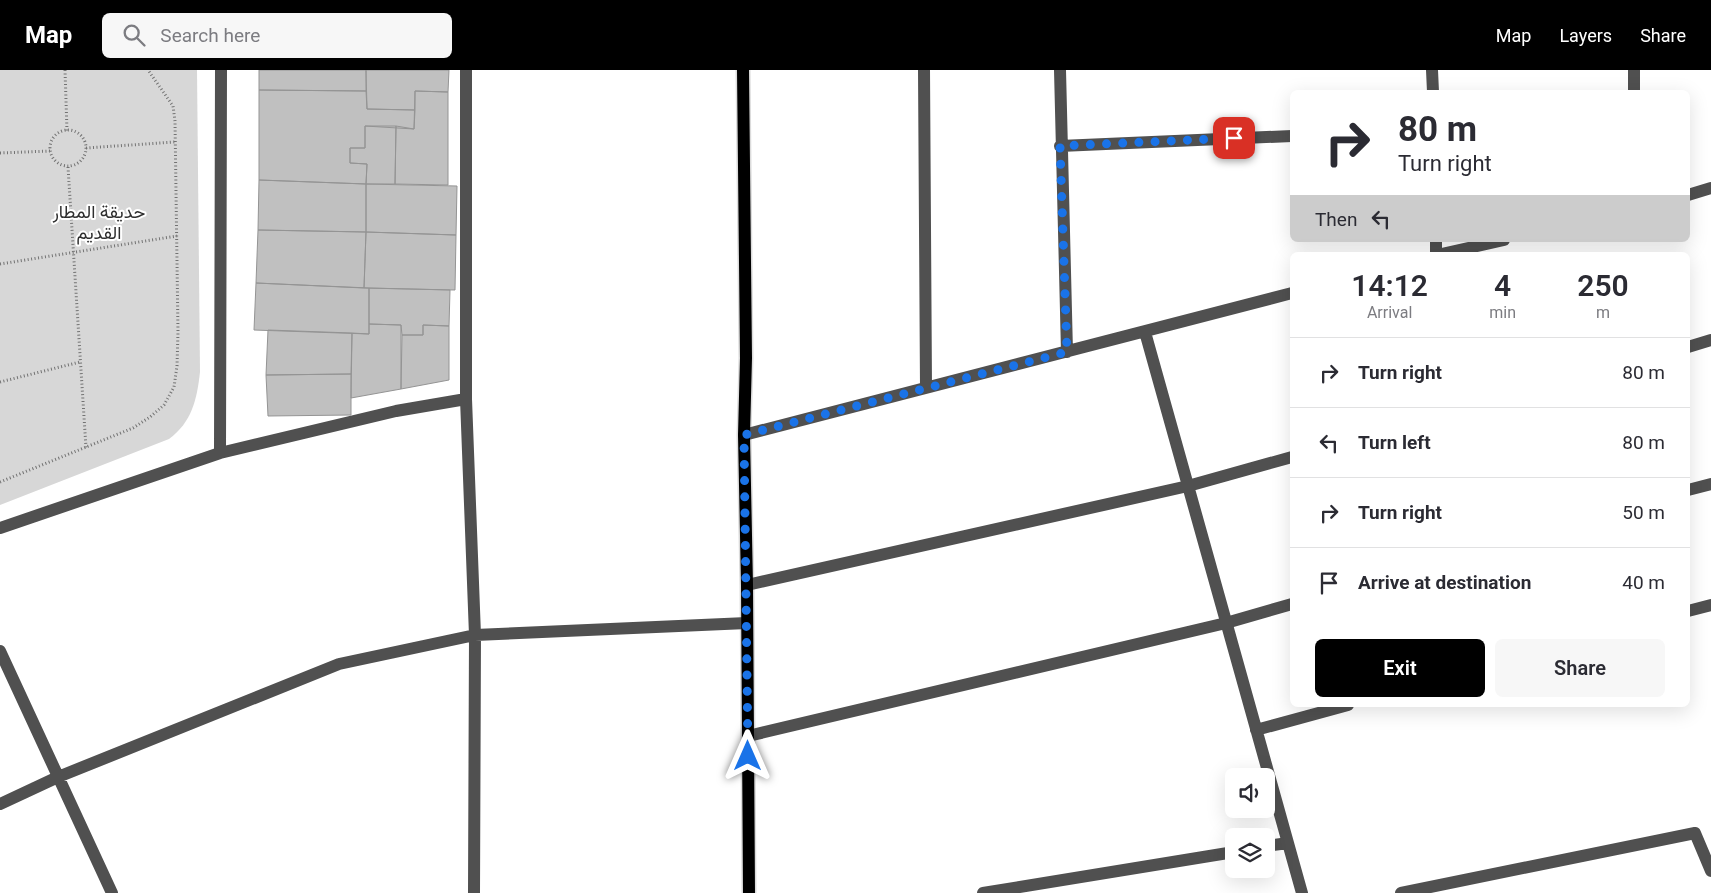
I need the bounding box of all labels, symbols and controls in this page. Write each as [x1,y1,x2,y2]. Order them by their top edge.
search box [102,13,452,58]
text: Map [25,21,72,49]
icon: search [120,21,148,49]
text: Search here [160,24,260,47]
text: Map [1496,25,1531,46]
text: Layers [1559,25,1612,46]
text: Share [1640,25,1686,46]
text: 80 m [1398,109,1477,150]
icon: right [1315,110,1380,175]
pin [1213,117,1255,159]
icon: arrive [1220,124,1248,152]
text: Turn right [1398,151,1492,176]
park label: حديقة المطار القديم [52,201,145,245]
icon: left [1367,205,1395,233]
text: Then [1315,208,1357,231]
text: 14:12 [1351,268,1428,303]
text: 4 [1494,268,1511,303]
text: 250 [1577,268,1629,303]
text: Arrival [1367,303,1412,322]
text: min [1489,303,1516,322]
text: m [1596,303,1610,322]
icon: right [1315,359,1343,387]
text: Turn right [1358,361,1442,384]
text: 80 m [1622,361,1665,384]
icon: left [1315,429,1343,457]
text: Turn left [1358,431,1431,454]
text: 80 m [1622,431,1665,454]
icon: right [1315,499,1343,527]
text: Turn right [1358,501,1442,524]
text: 50 m [1622,501,1665,524]
icon: arrive [1315,569,1343,597]
text: Arrive at destination [1358,571,1531,594]
text: 40 m [1622,571,1665,594]
button: Exit [1315,639,1485,697]
button: Share [1495,639,1665,697]
position arrow [721,729,773,781]
map controls [1225,768,1275,878]
button: sound [1225,768,1275,818]
button: layers [1225,828,1275,878]

